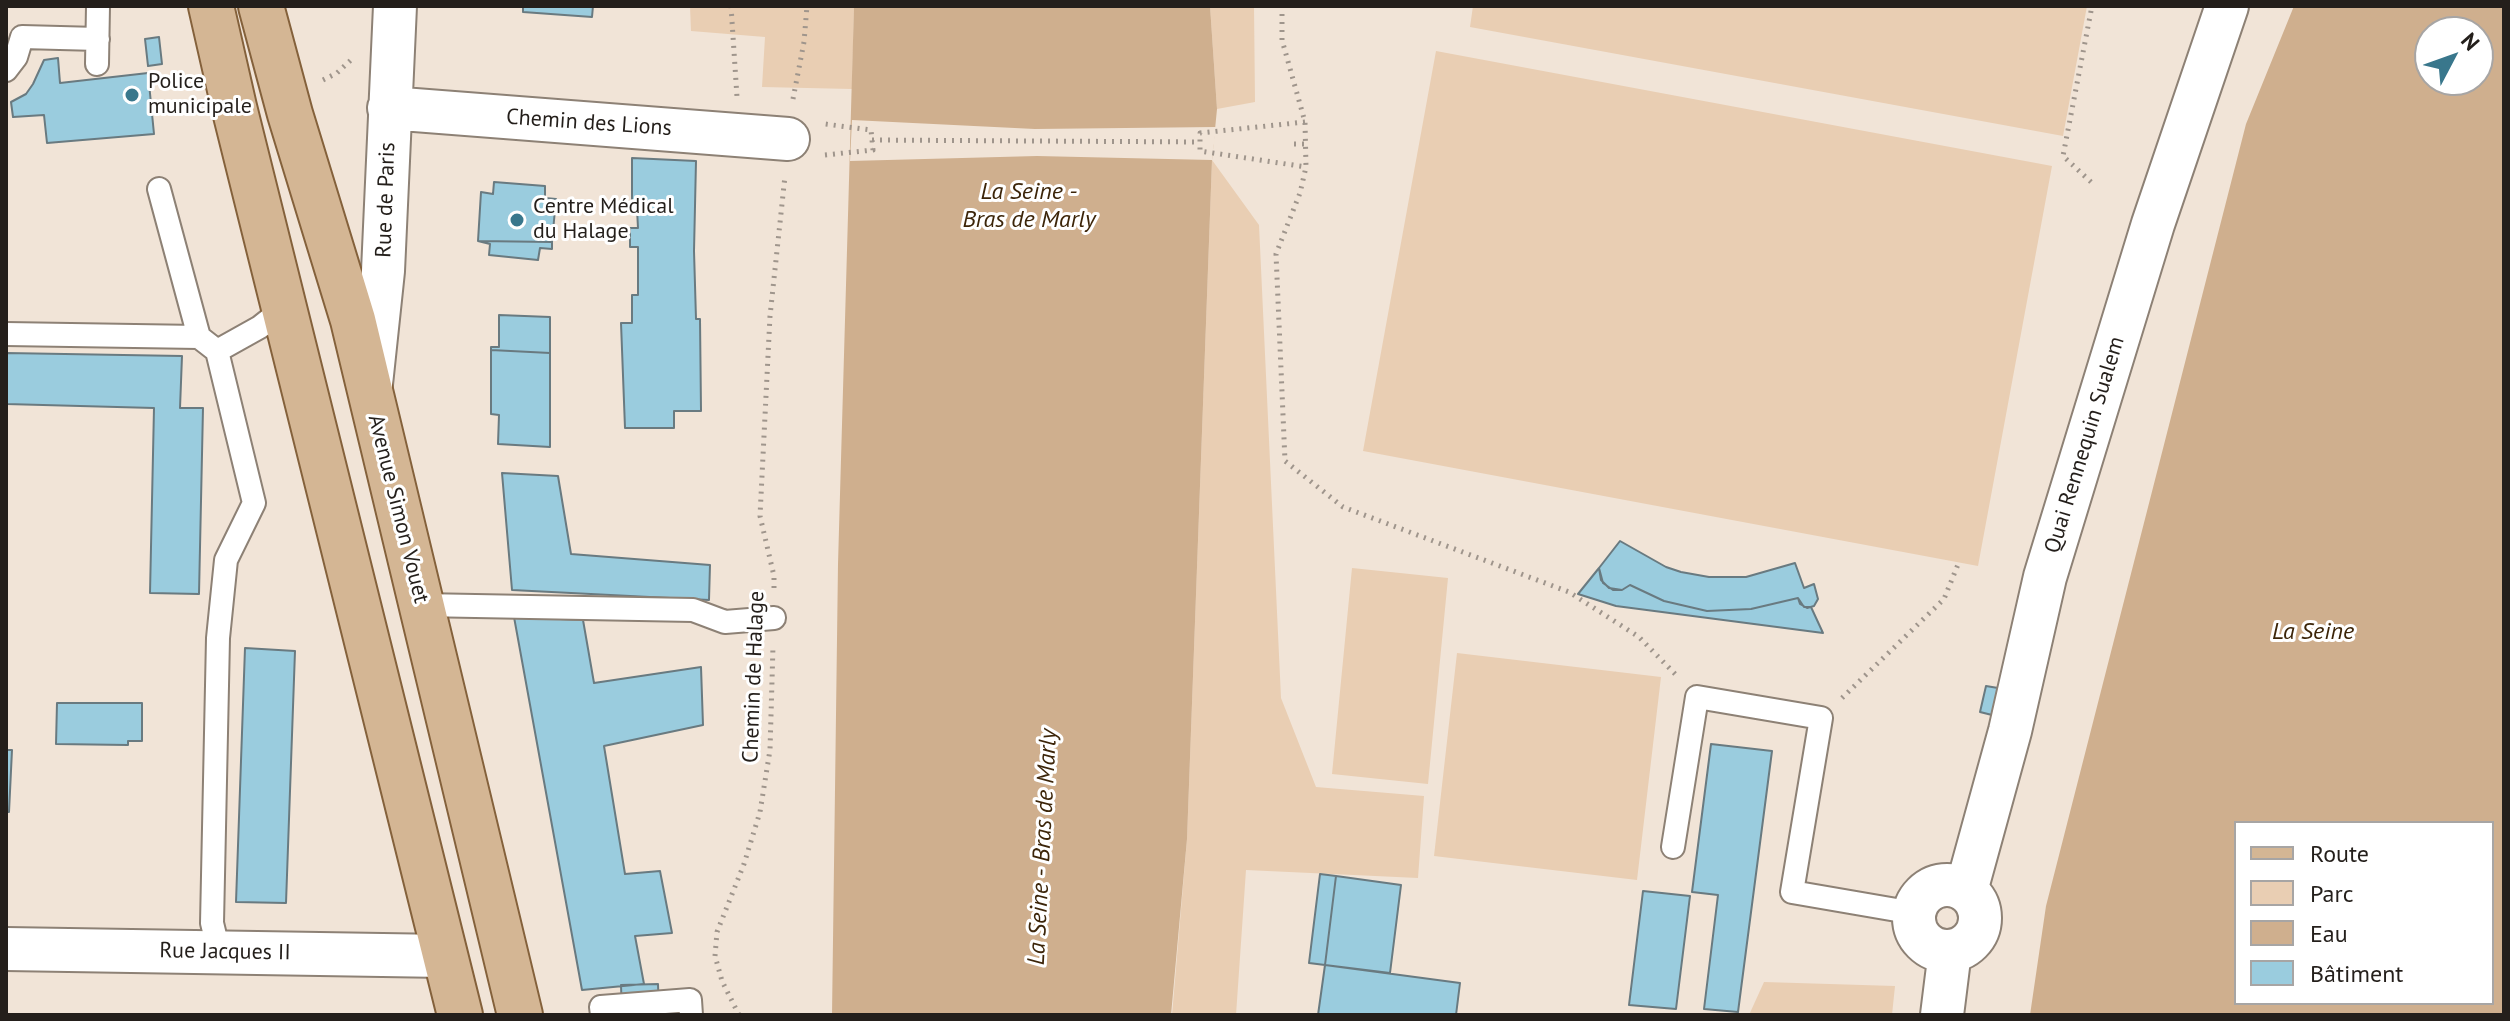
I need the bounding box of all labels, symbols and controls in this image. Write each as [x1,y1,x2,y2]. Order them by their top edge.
north arrow [2414,16,2494,96]
text: N [2455,27,2486,56]
place label: Police municipale [148,69,252,120]
marker: Police municipale [123,86,141,104]
street label: Chemin des Lions [505,104,673,142]
street label: Rue de Paris [371,142,401,258]
water label: La Seine - Bras de Marly [962,178,1096,234]
place label: Centre Médical du Halage [533,194,674,246]
marker: Centre Médical du Halage [508,211,526,229]
street label: Quai Rennequin Sualem [2039,333,2131,557]
street label: Avenue Simon Vouet [362,412,434,606]
street label: Chemin de Halage [738,590,770,764]
water label: La Seine [2272,618,2354,646]
water label: La Seine - Bras de Marly [1022,728,1064,966]
legend [2234,821,2494,1005]
text: Route [2310,838,2369,869]
text: Parc [2310,878,2353,909]
text: Eau [2310,918,2348,949]
street label: Rue Jacques II [159,938,291,966]
text: Bâtiment [2310,958,2403,989]

